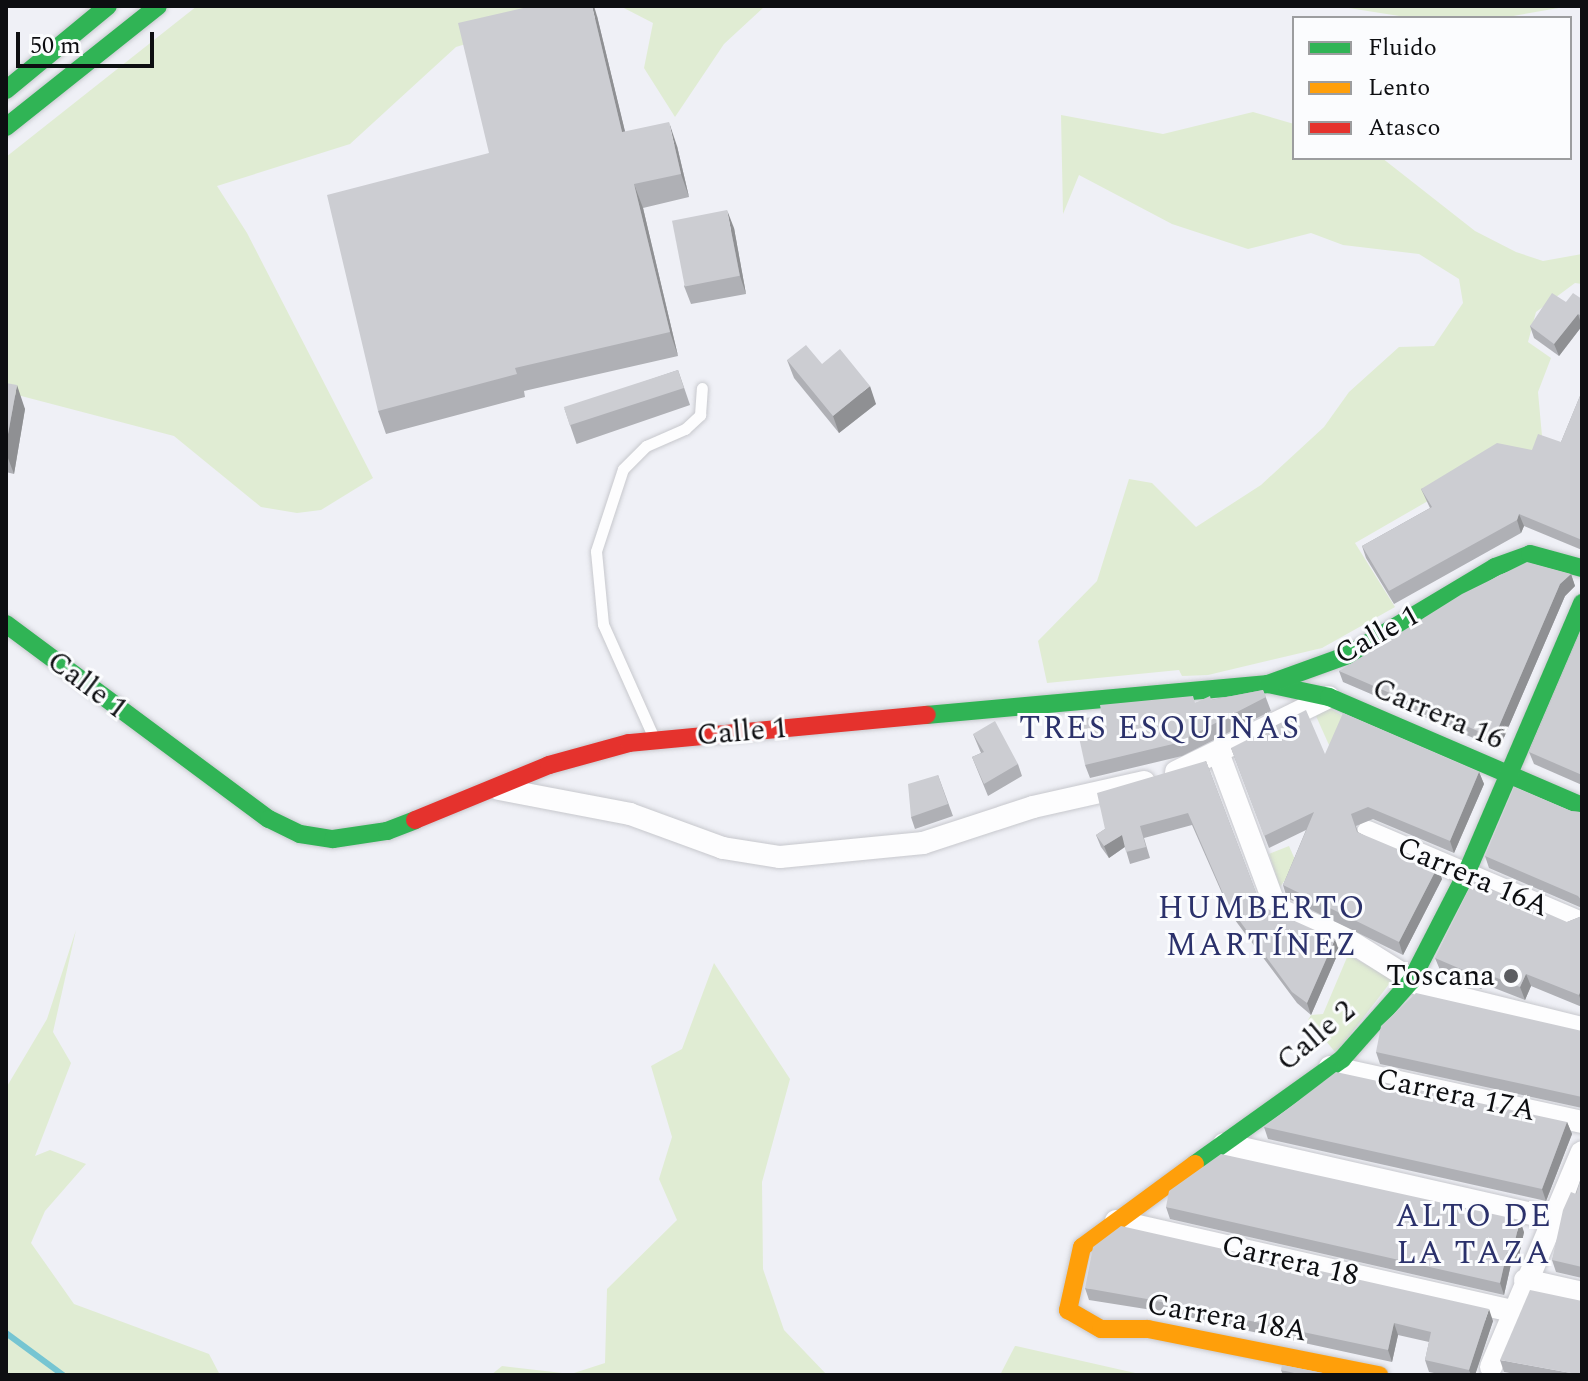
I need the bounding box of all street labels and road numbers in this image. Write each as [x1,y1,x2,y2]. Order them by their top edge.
street label: Calle 1 [1328,597,1426,673]
street label: Calle 1 [40,643,134,727]
street label: Carrera 16 [1367,670,1509,758]
street label: Calle 1 [695,710,789,754]
street label: Carrera 16A [1392,829,1554,925]
street label: Calle 2 [1270,993,1362,1079]
street label: Carrera 17A [1373,1061,1539,1129]
street label: Carrera 18 [1218,1228,1362,1294]
street label: Carrera 18A [1144,1286,1310,1350]

